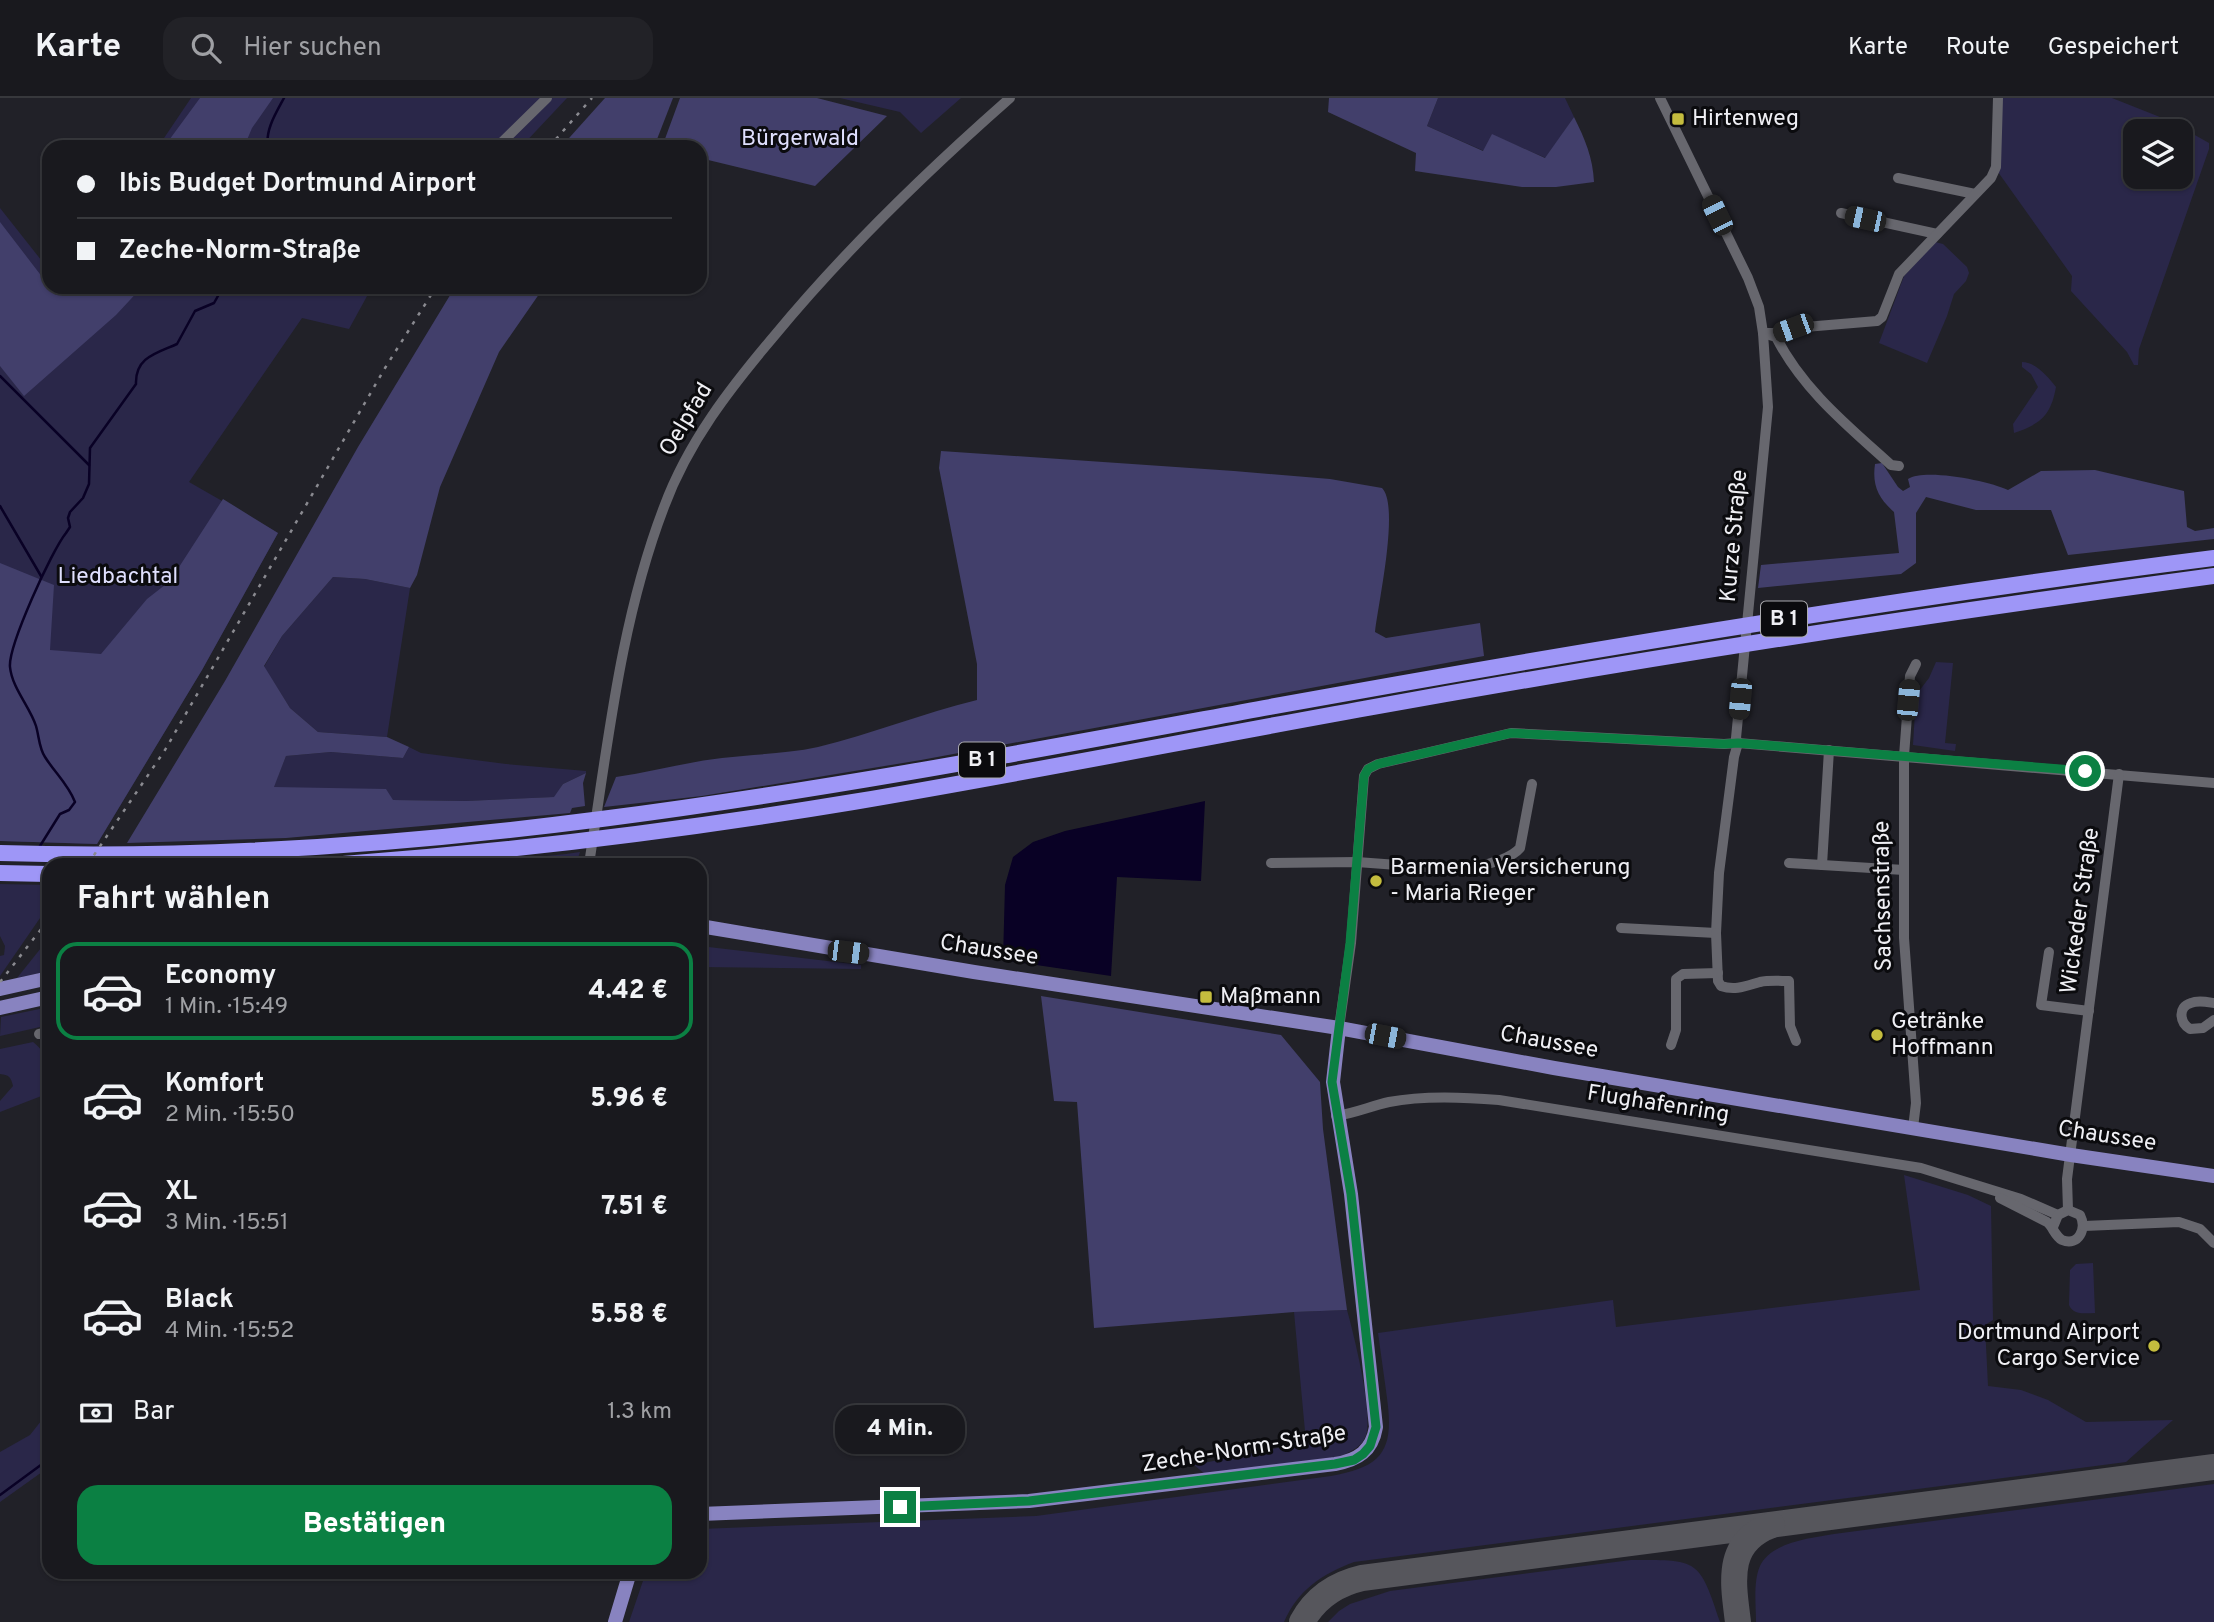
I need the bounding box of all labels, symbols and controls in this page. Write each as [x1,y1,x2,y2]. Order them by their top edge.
search box [163,17,653,80]
text: Karte [35,27,121,69]
icon: search [187,29,225,67]
text: Hier suchen [243,32,382,65]
text: Karte [1848,33,1908,63]
text: Route [1946,33,2010,63]
text: Gespeichert [2048,33,2179,63]
place label: Hirtenweg [1692,105,1799,134]
marker: Hirtenweg [1670,111,1686,127]
map controls [2123,119,2193,189]
button: layers [2123,119,2193,189]
park label: Bürgerwald [741,125,859,154]
text: Ibis Budget Dortmund Airport [119,168,476,201]
car [1699,192,1736,238]
car [1843,204,1888,234]
text: Zeche-Norm-Straße [119,235,361,268]
car [1770,311,1817,345]
street label: Oelpfad [654,378,720,462]
street label: Kurze Straße [1715,468,1755,604]
park label: Liedbachtal [58,563,178,592]
road number: B 1 [1761,602,1807,636]
car [1728,677,1753,721]
car [1896,678,1921,722]
road number: B 1 [959,742,1005,778]
route start [2069,755,2101,787]
street label: Sachsenstraße [1868,820,1900,972]
street label: Wickeder Straße [2055,826,2107,996]
place label: Barmenia Versicherung - Maria Rieger [1390,854,1631,909]
marker: Barmenia Versicherung - Maria Rieger [1368,873,1384,889]
text: Fahrt wählen [77,880,270,920]
street label: Chaussee [938,929,1040,973]
car [826,939,871,965]
icon: car [81,960,144,1023]
text: Economy [165,960,276,993]
text: 4.42 € [589,975,668,1008]
place label: Maßmann [1220,983,1321,1012]
marker: Maßmann [1198,989,1214,1005]
text: 1 Min. · 15:49 [165,993,288,1022]
place label: Getränke Hoffmann [1891,1008,1994,1063]
street label: Chaussee [1497,1020,1601,1066]
car [1363,1022,1408,1050]
marker: Getränke Hoffmann [1869,1027,1885,1043]
icon: car [81,1068,144,1131]
text: Komfort [165,1068,264,1101]
street label: Flughafenring [1585,1079,1731,1131]
text: 5.96 € [590,1083,668,1116]
text: 2 Min. · 15:50 [165,1101,295,1130]
street label: Chaussee [2056,1115,2158,1159]
icon: car [81,1176,144,1239]
text: XL [165,1176,197,1209]
text: 7.51 € [601,1191,668,1224]
text: 3 Min. · 15:51 [165,1209,289,1238]
icon: car [81,1284,144,1347]
text: Black [165,1284,234,1317]
text: 5.58 € [590,1299,668,1332]
text: 4 Min. · 15:52 [165,1317,294,1346]
place label: Dortmund Airport Cargo Service [1957,1319,2140,1374]
marker: Dortmund Airport Cargo Service [2146,1338,2162,1354]
icon: cash [77,1394,115,1432]
text: Bar [133,1396,174,1429]
text: 1.3 km [607,1398,672,1427]
callout: 4 Min. [835,1406,965,1454]
text: 4 Min. [867,1415,933,1444]
street label: Zeche-Norm-Straße [1140,1420,1348,1480]
button: Bestätigen [77,1485,672,1565]
route end [884,1491,916,1523]

